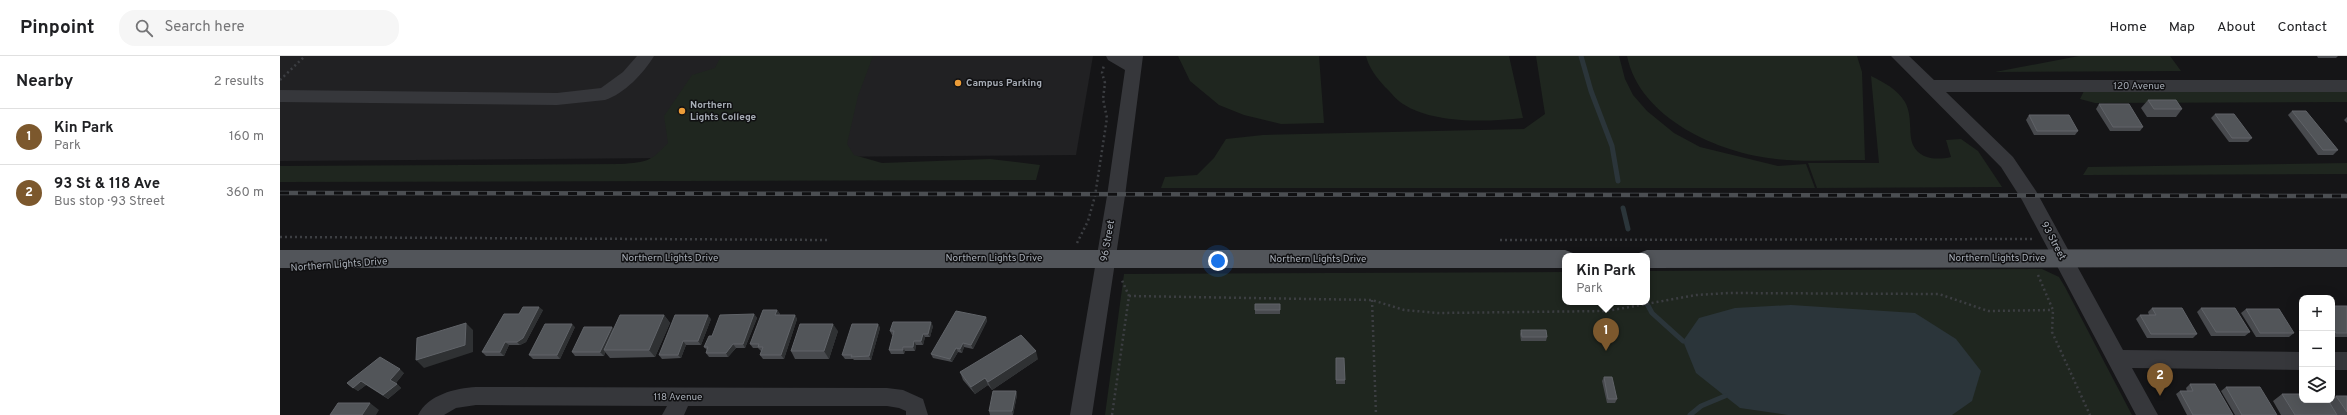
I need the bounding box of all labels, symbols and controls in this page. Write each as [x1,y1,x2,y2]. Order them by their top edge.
search box [119,10,399,46]
text: Pinpoint [20,16,95,40]
icon: search [133,17,155,39]
text: Search here [165,18,245,37]
text: Home [2110,19,2147,36]
text: Map [2169,19,2195,36]
text: About [2217,19,2256,36]
text: Contact [2278,19,2327,36]
text: Nearby [16,71,73,93]
text: 2 results [214,74,264,90]
place label: Campus Parking [966,77,1042,90]
marker: Campus Parking [953,78,963,88]
street label: 120 Avenue [2113,80,2165,93]
place label: Northern Lights College [690,99,757,124]
marker: Northern Lights College [677,106,687,116]
text: Kin Park [54,119,114,138]
text: 1 [26,129,32,145]
text: 160 m [229,129,264,145]
text: Park [54,138,81,154]
text: 93 St & 118 Ave [54,175,160,194]
text: 2 [25,185,33,201]
text: 360 m [226,185,264,201]
text: Bus stop · 93 Street [54,194,165,210]
street label: 96 Street [1098,219,1118,263]
street label: 93 Street [2037,219,2069,263]
your location [1208,251,1228,271]
street label: Northern Lights Drive [622,252,719,265]
street label: Northern Lights Drive [946,252,1043,265]
street label: Northern Lights Drive [1949,252,2046,265]
street label: Northern Lights Drive [1270,253,1367,266]
popup [1562,253,1650,305]
street label: Northern Lights Drive [290,255,388,275]
text: Kin Park [1576,262,1636,281]
text: Park [1576,281,1603,297]
map controls [2299,295,2335,403]
button: + [2299,295,2335,331]
pin: 1 [1593,318,1619,351]
button: − [2299,331,2335,367]
pin: 2 [2147,363,2173,396]
button: layers [2299,367,2335,403]
street label: 118 Avenue [654,391,702,404]

